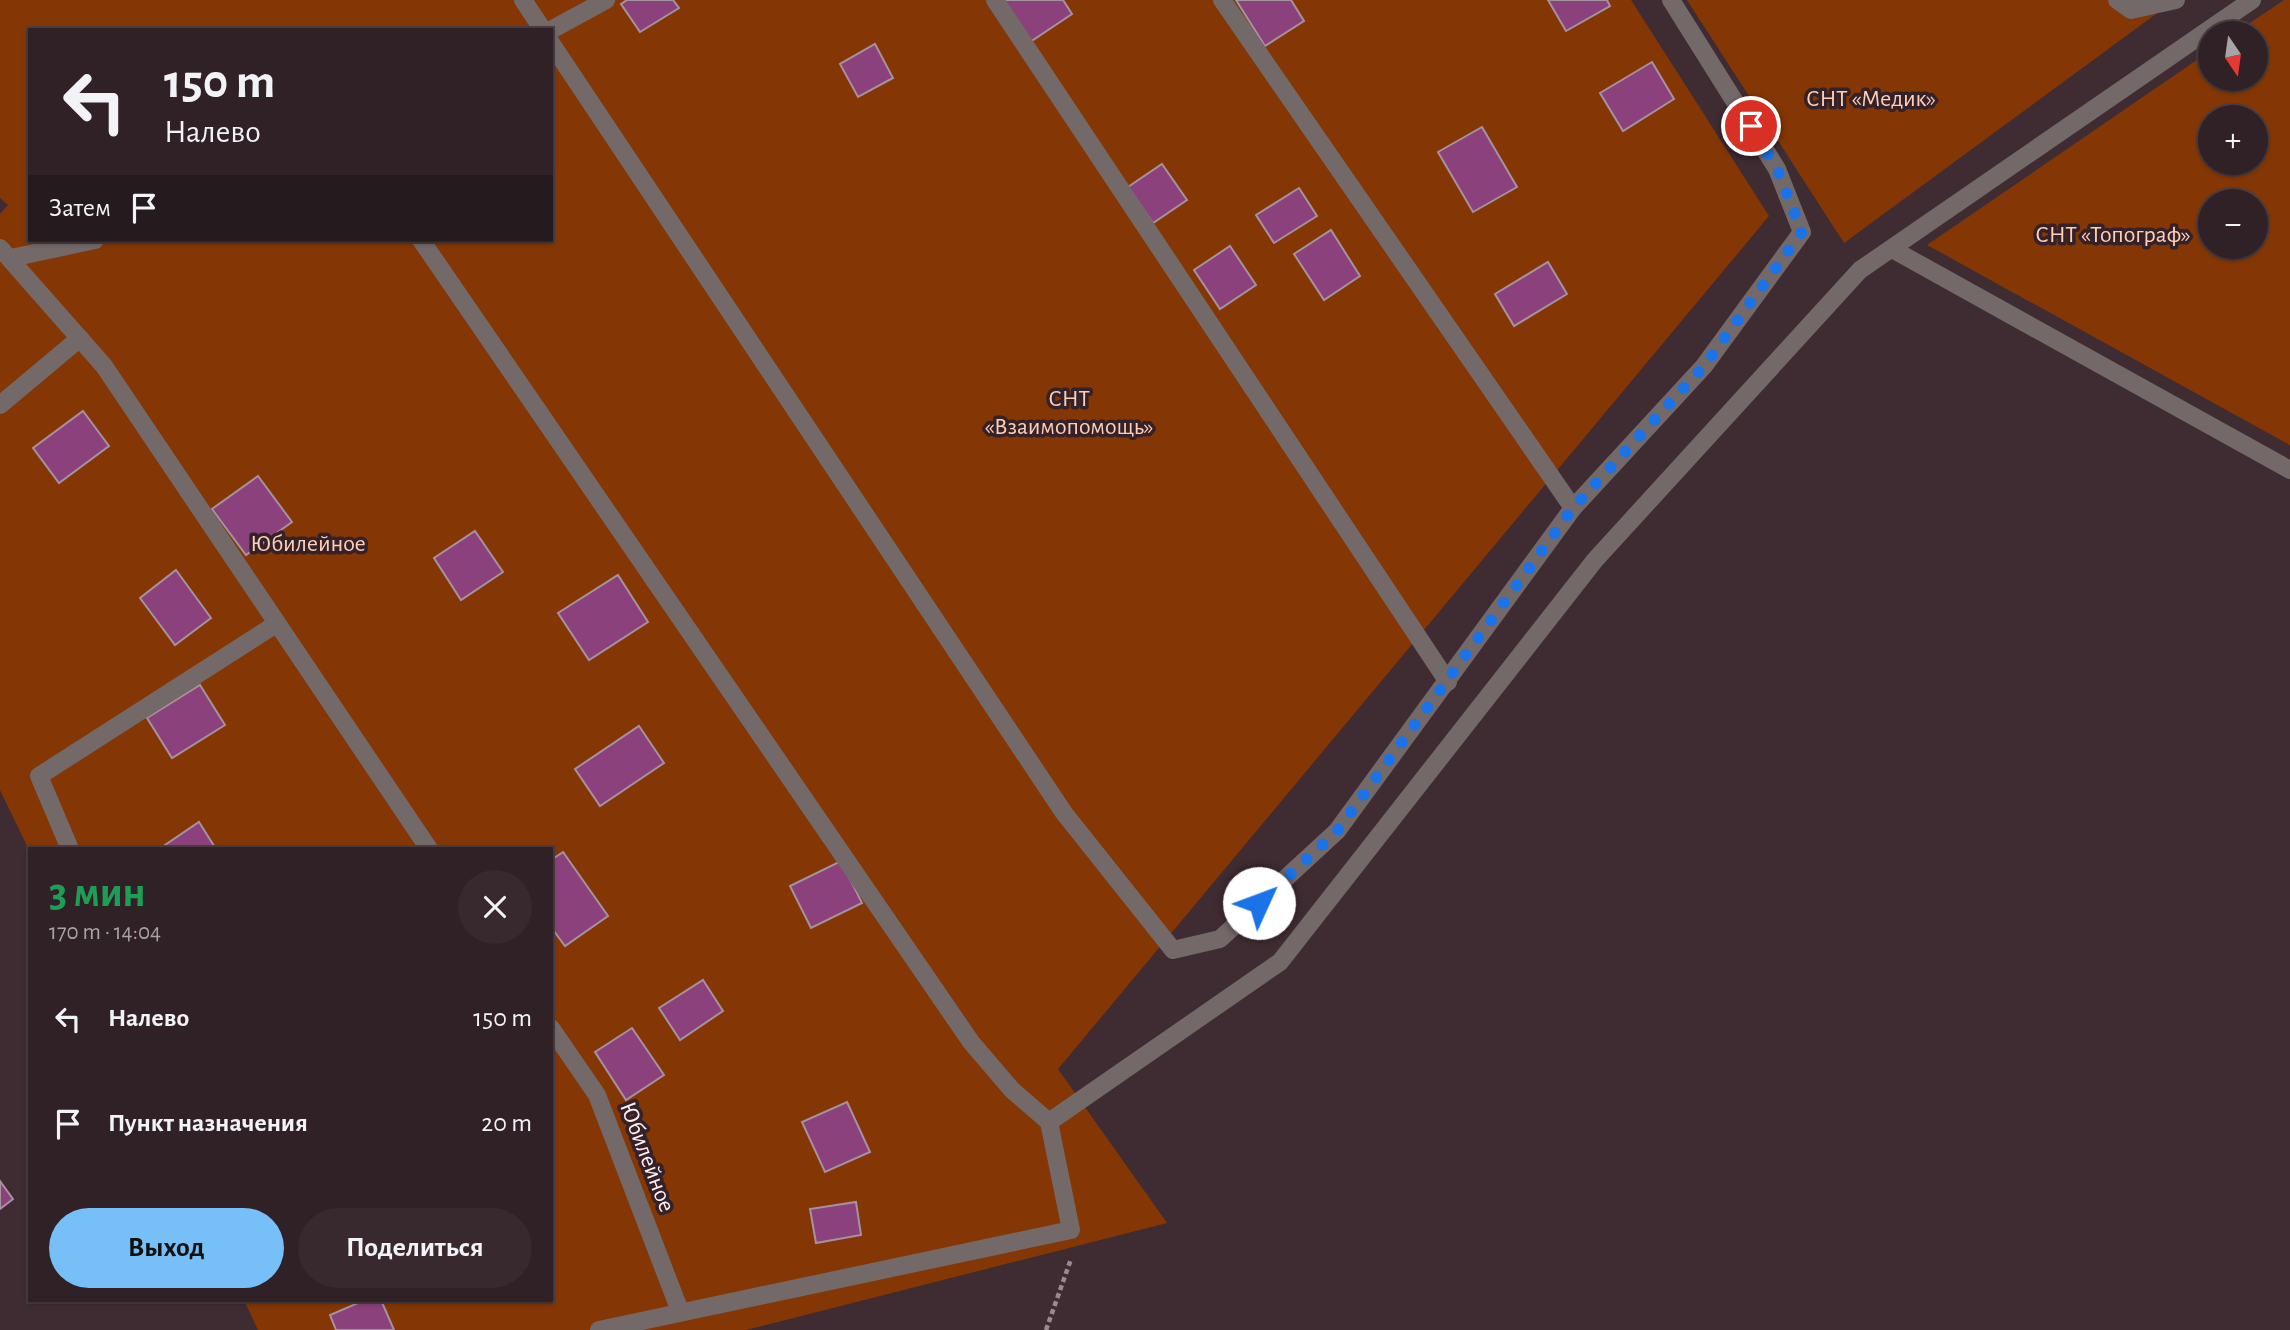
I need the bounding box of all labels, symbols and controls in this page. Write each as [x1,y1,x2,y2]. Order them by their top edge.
north arrow [2198,21,2268,91]
map controls [2198,21,2268,259]
icon: left [49,56,140,147]
text: 150 m [164,58,275,107]
park label: СНТ «Медик» [1806,87,1936,111]
pin [1721,96,1781,156]
button: + [2198,105,2268,175]
icon: arrive [1732,107,1770,145]
text: Налево [164,116,261,148]
icon: arrive [125,189,163,227]
button: − [2198,189,2268,259]
text: Затем [49,195,111,221]
park label: СНТ «Топограф» [2035,223,2191,247]
park label: СНТ «Взаимопомощь» [984,387,1154,439]
park label: Юбилейное [250,532,366,556]
position arrow [1222,866,1296,940]
button: close [458,870,532,944]
text: 3 мин [49,872,146,914]
text: 170 m · 14:04 [49,921,161,944]
icon: left [49,1000,87,1038]
text: Налево [108,1005,189,1031]
text: 150 m [473,1005,532,1031]
street label: Юбилейное [615,1099,679,1215]
icon: arrive [49,1105,87,1143]
text: Пункт назначения [108,1110,308,1136]
text: 20 m [481,1110,532,1136]
button: Выход [49,1208,284,1288]
button: Поделиться [298,1208,532,1288]

